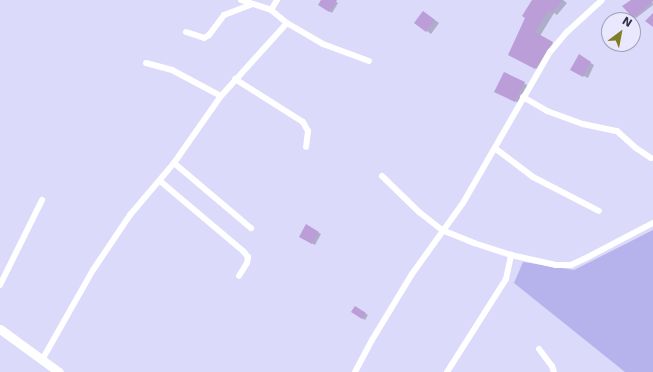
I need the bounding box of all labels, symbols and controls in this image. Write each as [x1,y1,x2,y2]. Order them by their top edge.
north arrow [601,12,641,52]
text: N [620,14,634,30]

